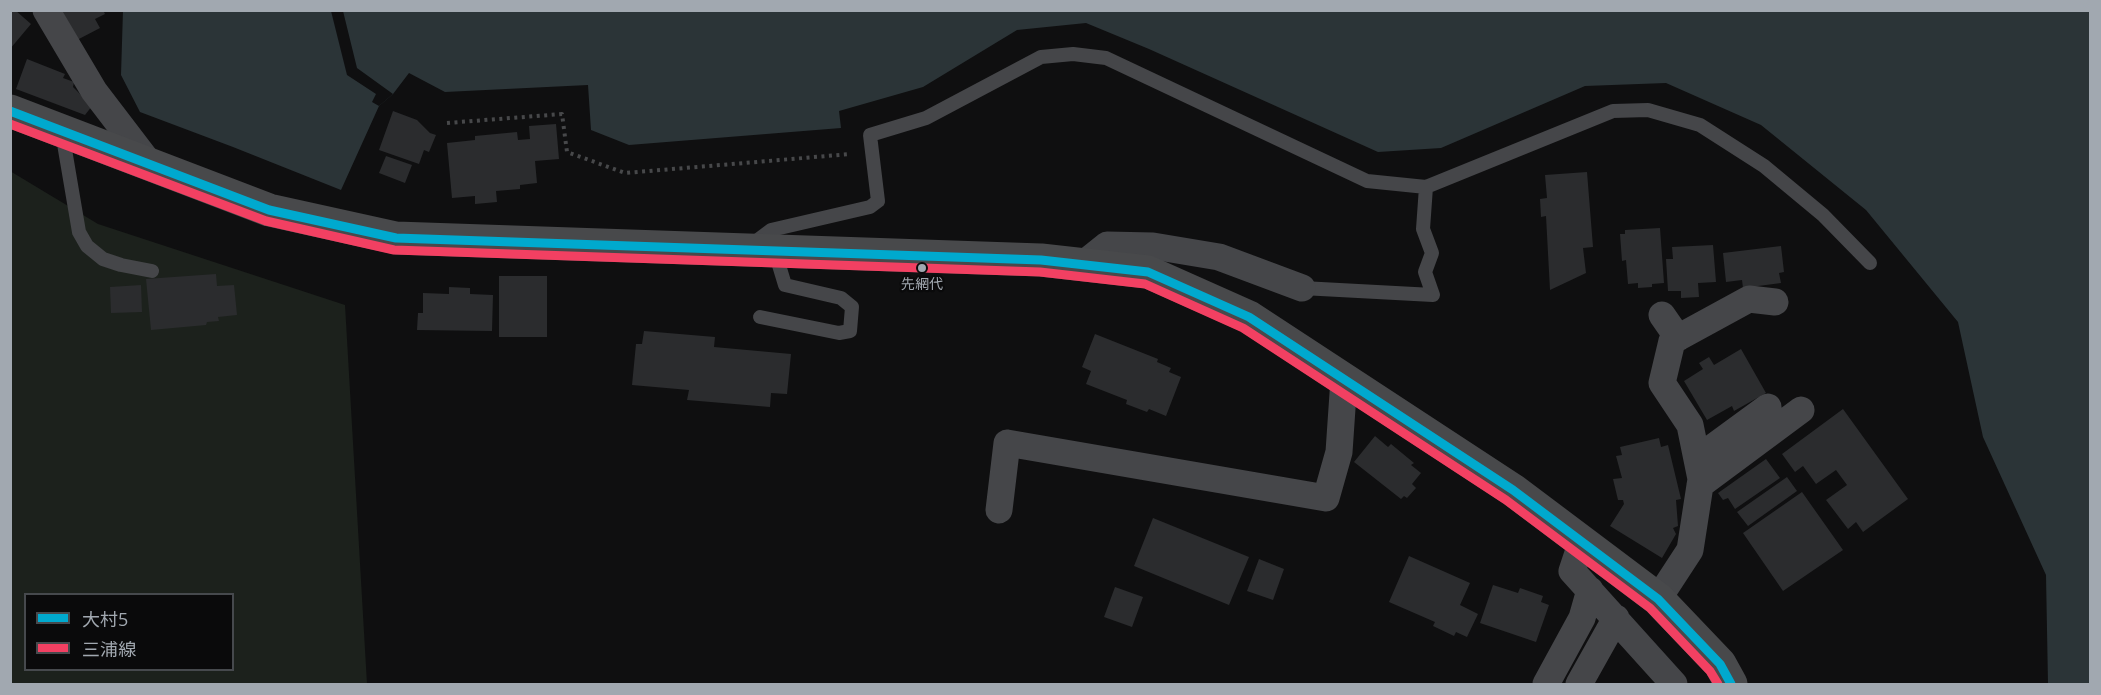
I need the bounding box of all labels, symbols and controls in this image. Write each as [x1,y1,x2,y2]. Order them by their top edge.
marker: 先網代 [916,262,928,274]
place label: 先網代 [901,277,943,293]
legend [24,593,234,671]
text: 大村5 [82,607,128,631]
text: 三浦線 [82,637,136,661]

